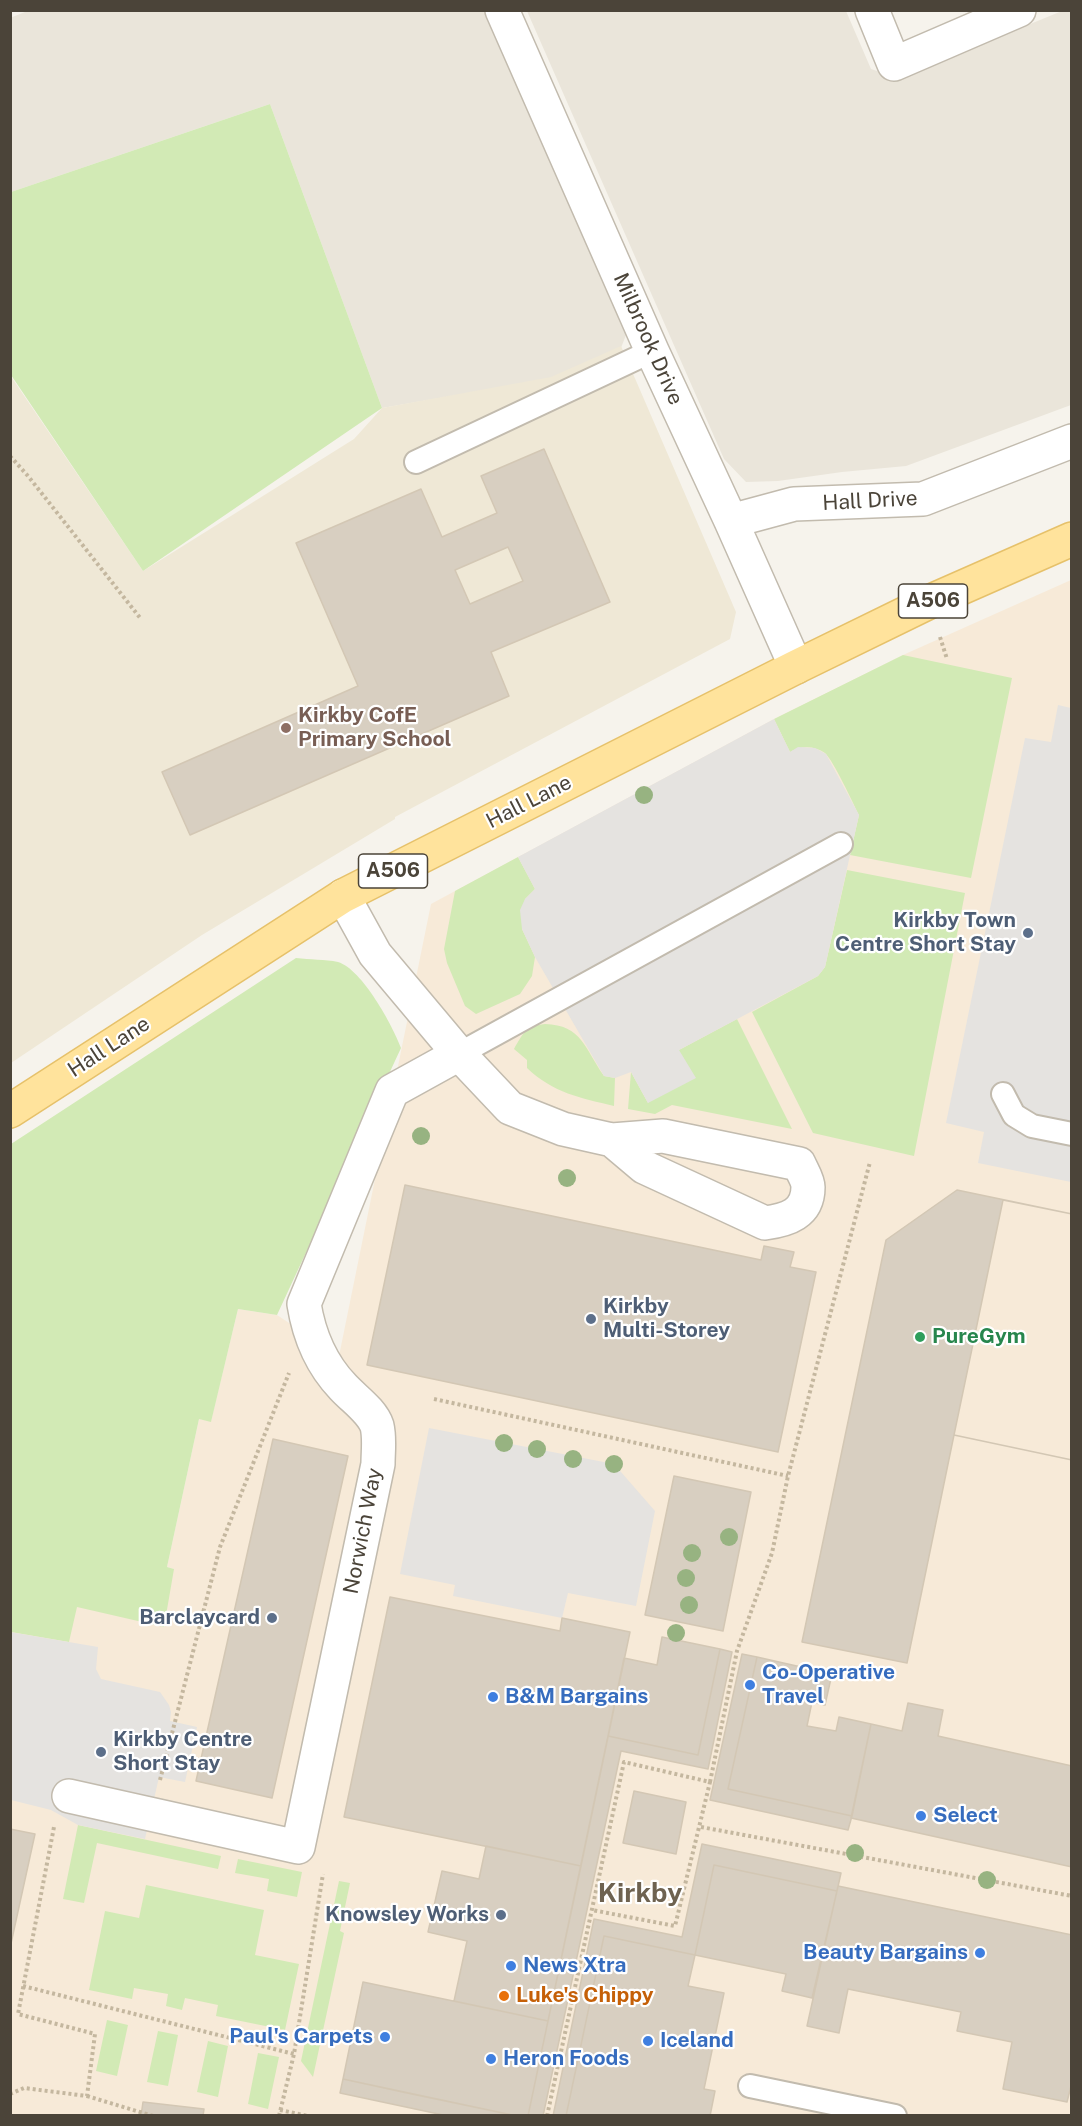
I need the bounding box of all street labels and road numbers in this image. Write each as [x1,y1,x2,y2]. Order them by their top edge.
street label: Milbrook Drive [608,269,688,409]
street label: Hall Drive [822,486,918,516]
road number: A506 [898,584,968,618]
street label: Hall Lane [482,770,576,834]
road number: A506 [358,854,428,888]
street label: Hall Lane [63,1011,155,1083]
street label: Norwich Way [338,1466,388,1596]

